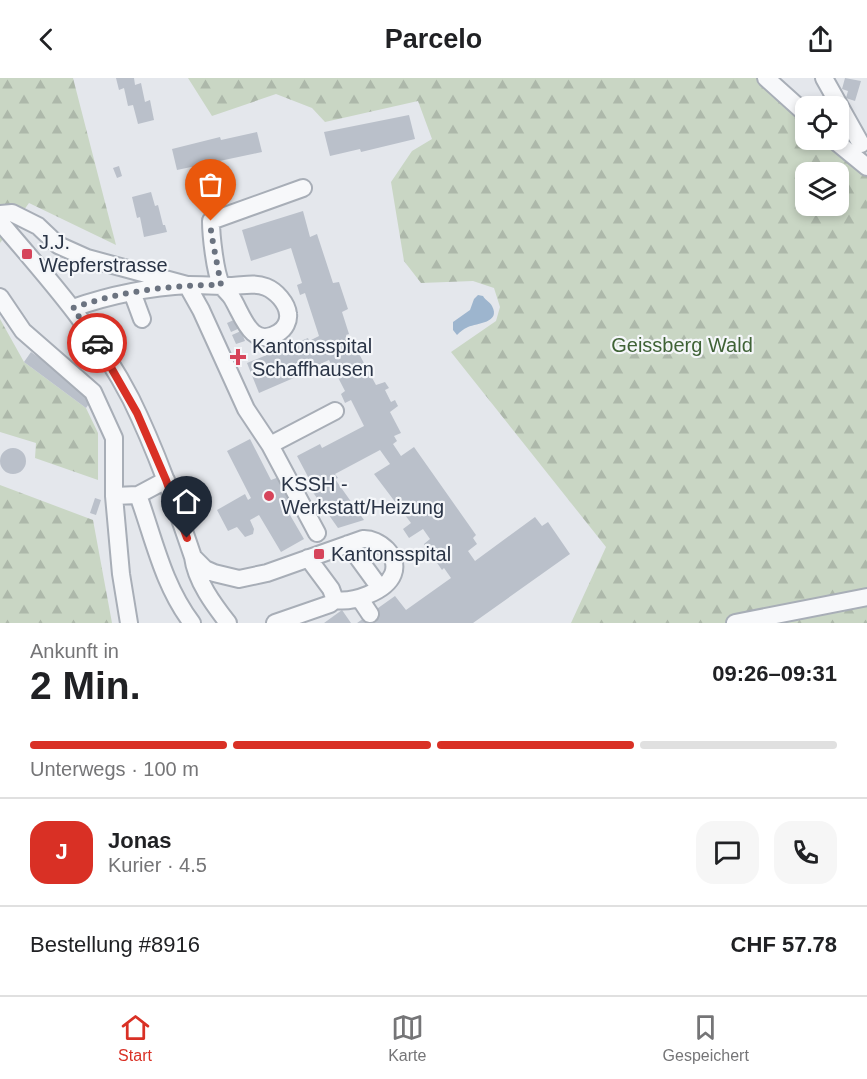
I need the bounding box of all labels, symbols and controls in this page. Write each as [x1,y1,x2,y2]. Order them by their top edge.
icon: back [30,23,63,56]
icon: share [804,23,837,56]
text: Parcelo [385,24,482,54]
map controls [795,96,849,216]
button: locate [795,96,849,150]
pin [185,159,236,221]
button: layers [795,162,849,216]
icon: bag [194,168,227,201]
place label: J.J. Wepferstrasse [39,231,168,276]
marker: J.J. Wepferstrasse [20,247,34,261]
courier [67,313,127,373]
icon: car [81,327,114,360]
park label: Geissberg Wald [611,334,753,356]
place label: Kantonsspital Schaffhausen [252,335,374,380]
marker: Kantonsspital Schaffhausen [229,348,247,366]
place label: KSSH - Werkstatt/Heizung [281,473,444,518]
pin [161,476,212,538]
icon: home [170,485,203,518]
marker: KSSH - Werkstatt/Heizung [262,489,276,503]
place label: Kantonsspital [331,543,451,565]
marker: Kantonsspital [312,547,326,561]
text: Ankunft in [30,640,119,662]
text: 09:26–09:31 [712,661,837,686]
text: 2 Min. [30,664,141,707]
text: Unterwegs · 100 m [30,758,199,780]
button: chat [696,821,759,884]
button: phone [774,821,837,884]
text: Jonas [108,828,172,853]
text: J [55,839,68,864]
text: Kurier · 4.5 [108,854,207,876]
text: Bestellung #8916 [30,932,200,957]
text: CHF 57.78 [731,932,837,957]
tab: Start [118,1011,152,1065]
tab: Karte [388,1011,426,1065]
tab: Gespeichert [663,1011,749,1065]

